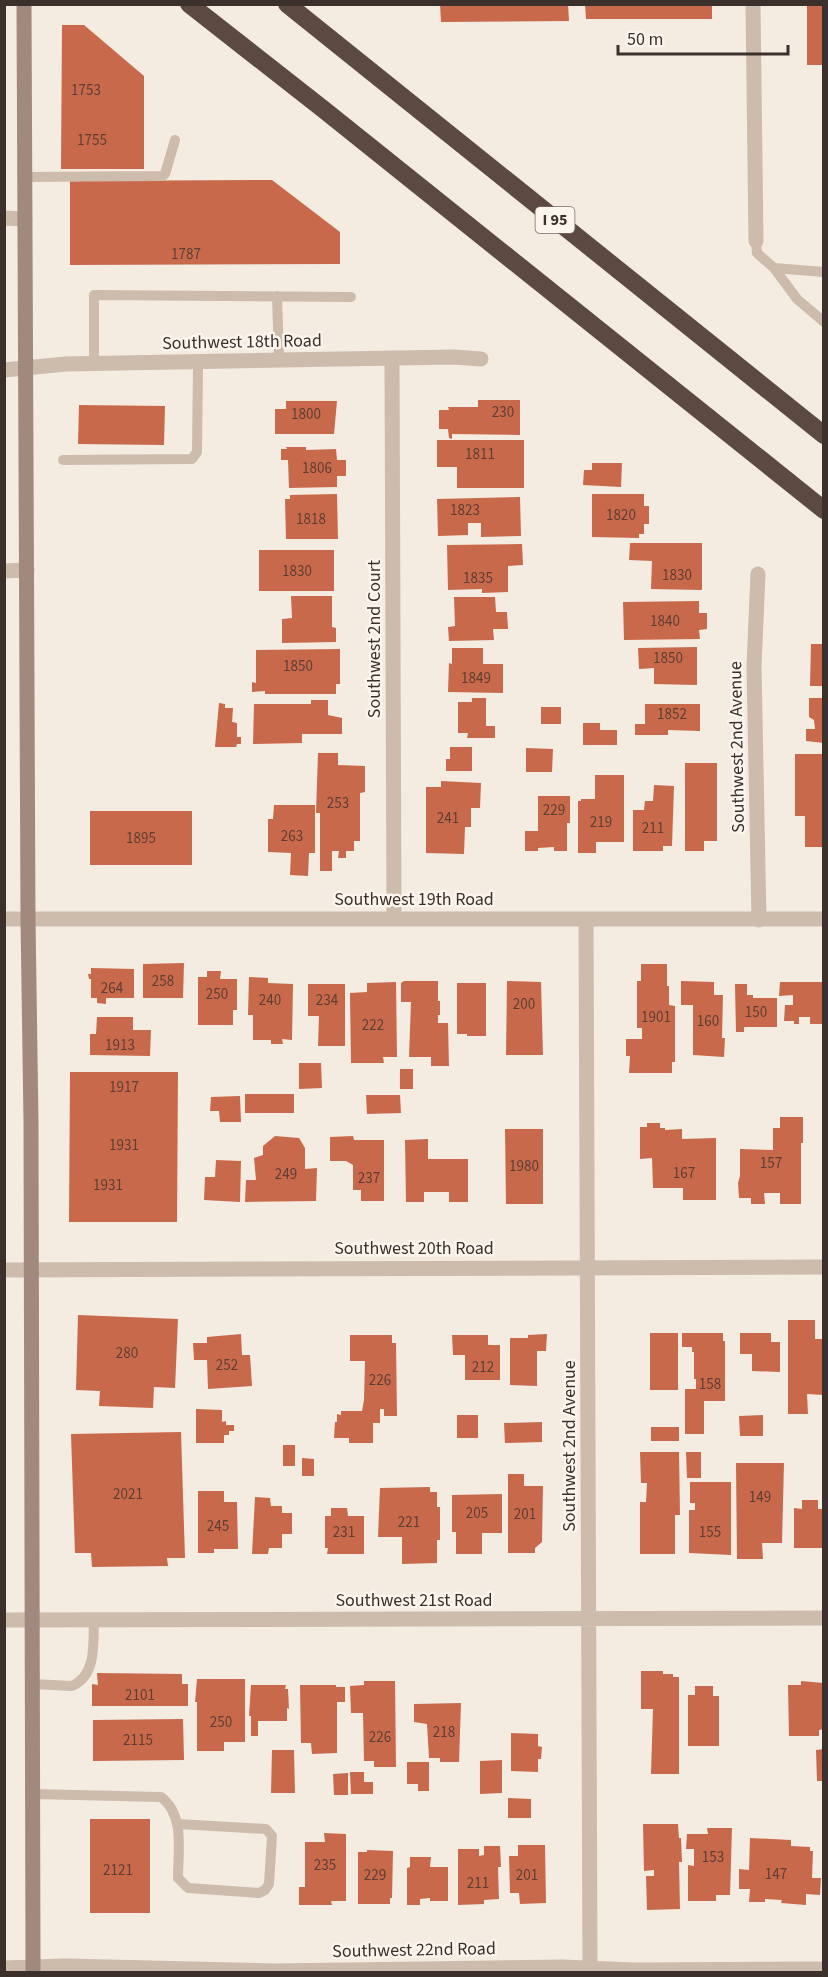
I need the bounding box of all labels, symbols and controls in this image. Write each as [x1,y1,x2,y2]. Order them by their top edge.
scale bar [618,18,788,56]
text: 50 m [627,27,663,52]
house number: 1753 [71,80,101,101]
house number: 1755 [77,130,107,151]
road number: I 95 [536,207,574,233]
house number: 1787 [171,244,201,265]
street label: Southwest 18th Road [162,328,322,356]
house number: 230 [492,402,514,423]
house number: 1800 [291,404,321,425]
house number: 1811 [465,444,495,465]
house number: 1806 [302,458,332,479]
house number: 1823 [450,500,480,521]
house number: 1820 [606,505,636,526]
house number: 1818 [296,509,326,530]
street label: Southwest 2nd Court [362,560,387,718]
house number: 1830 [282,561,312,582]
house number: 1830 [662,565,692,586]
house number: 1835 [463,568,493,589]
house number: 1840 [650,611,680,632]
house number: 1850 [653,648,683,669]
house number: 1850 [283,656,313,677]
street label: Southwest 2nd Avenue [723,661,751,833]
house number: 1849 [461,668,491,689]
house number: 1852 [657,704,687,725]
house number: 253 [327,793,349,814]
house number: 229 [543,800,565,821]
house number: 241 [437,808,459,829]
house number: 219 [590,812,612,833]
house number: 211 [642,818,664,839]
house number: 263 [281,826,303,847]
house number: 1895 [126,828,156,849]
street label: Southwest 19th Road [334,887,494,912]
house number: 258 [152,971,174,992]
house number: 264 [101,978,124,999]
house number: 250 [206,984,228,1005]
house number: 240 [259,990,281,1011]
house number: 234 [316,990,339,1011]
house number: 200 [513,994,535,1015]
house number: 150 [745,1002,767,1023]
house number: 1901 [641,1007,671,1028]
house number: 160 [697,1011,719,1032]
house number: 222 [362,1015,384,1036]
house number: 1913 [105,1035,135,1056]
house number: 1917 [109,1077,139,1098]
house number: 1931 [109,1135,139,1156]
house number: 157 [760,1153,782,1174]
house number: 1980 [509,1156,539,1177]
house number: 167 [673,1163,695,1184]
house number: 249 [275,1164,297,1185]
house number: 237 [358,1168,380,1189]
house number: 1931 [93,1175,123,1196]
street label: Southwest 20th Road [334,1236,494,1261]
house number: 280 [116,1343,138,1364]
house number: 252 [216,1355,238,1376]
house number: 212 [472,1357,494,1378]
street label: Southwest 2nd Avenue [557,1360,582,1532]
house number: 226 [369,1370,391,1391]
house number: 158 [699,1374,721,1395]
house number: 2021 [113,1484,143,1505]
house number: 149 [749,1487,771,1508]
house number: 205 [466,1503,488,1524]
house number: 201 [514,1504,536,1525]
house number: 221 [398,1512,420,1533]
house number: 245 [207,1516,229,1537]
house number: 231 [333,1522,355,1543]
house number: 155 [699,1522,721,1543]
street label: Southwest 21st Road [335,1588,493,1613]
house number: 2101 [125,1685,155,1706]
house number: 250 [210,1712,232,1733]
house number: 218 [433,1722,455,1743]
house number: 226 [369,1727,391,1748]
house number: 2115 [123,1730,153,1751]
house number: 153 [702,1847,724,1868]
house number: 235 [314,1855,336,1876]
house number: 2121 [103,1860,133,1881]
house number: 147 [765,1864,787,1885]
house number: 229 [364,1865,386,1886]
house number: 201 [516,1865,538,1886]
house number: 211 [467,1873,489,1894]
street label: Southwest 22nd Road [332,1936,496,1964]

